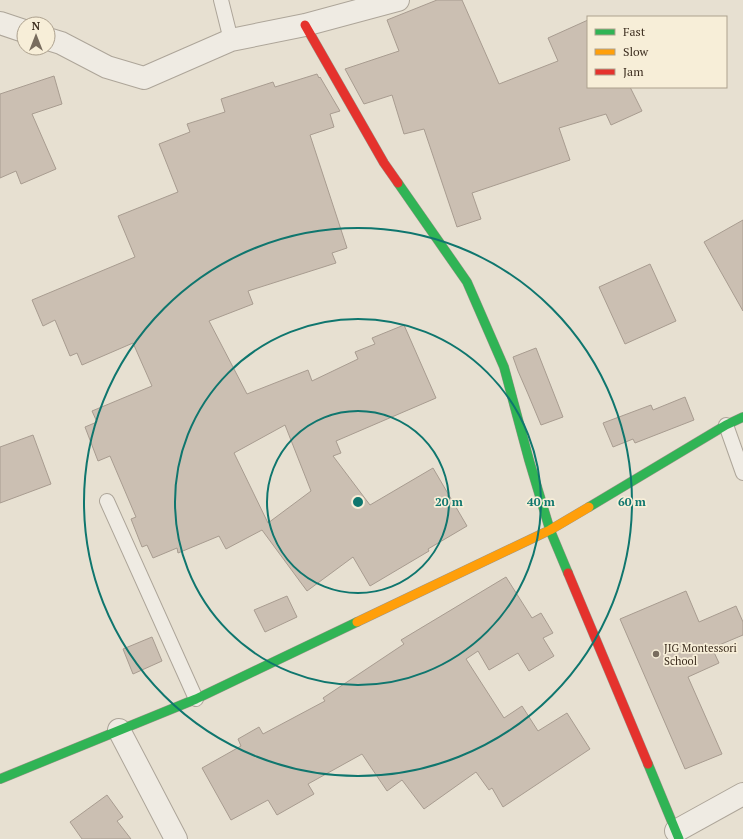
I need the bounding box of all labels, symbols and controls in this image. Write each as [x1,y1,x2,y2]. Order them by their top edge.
north arrow [16,16,56,56]
legend [587,16,727,88]
text: N [32,19,41,33]
text: Fast [623,24,646,39]
text: Slow [623,44,649,59]
text: Jam [623,64,644,79]
text: 20 m [435,494,463,509]
text: 40 m [527,494,555,509]
text: 60 m [618,494,646,509]
centre of rings [351,495,365,509]
place label: JIG Montessori School [664,641,737,668]
marker: JIG Montessori School [651,649,661,659]

